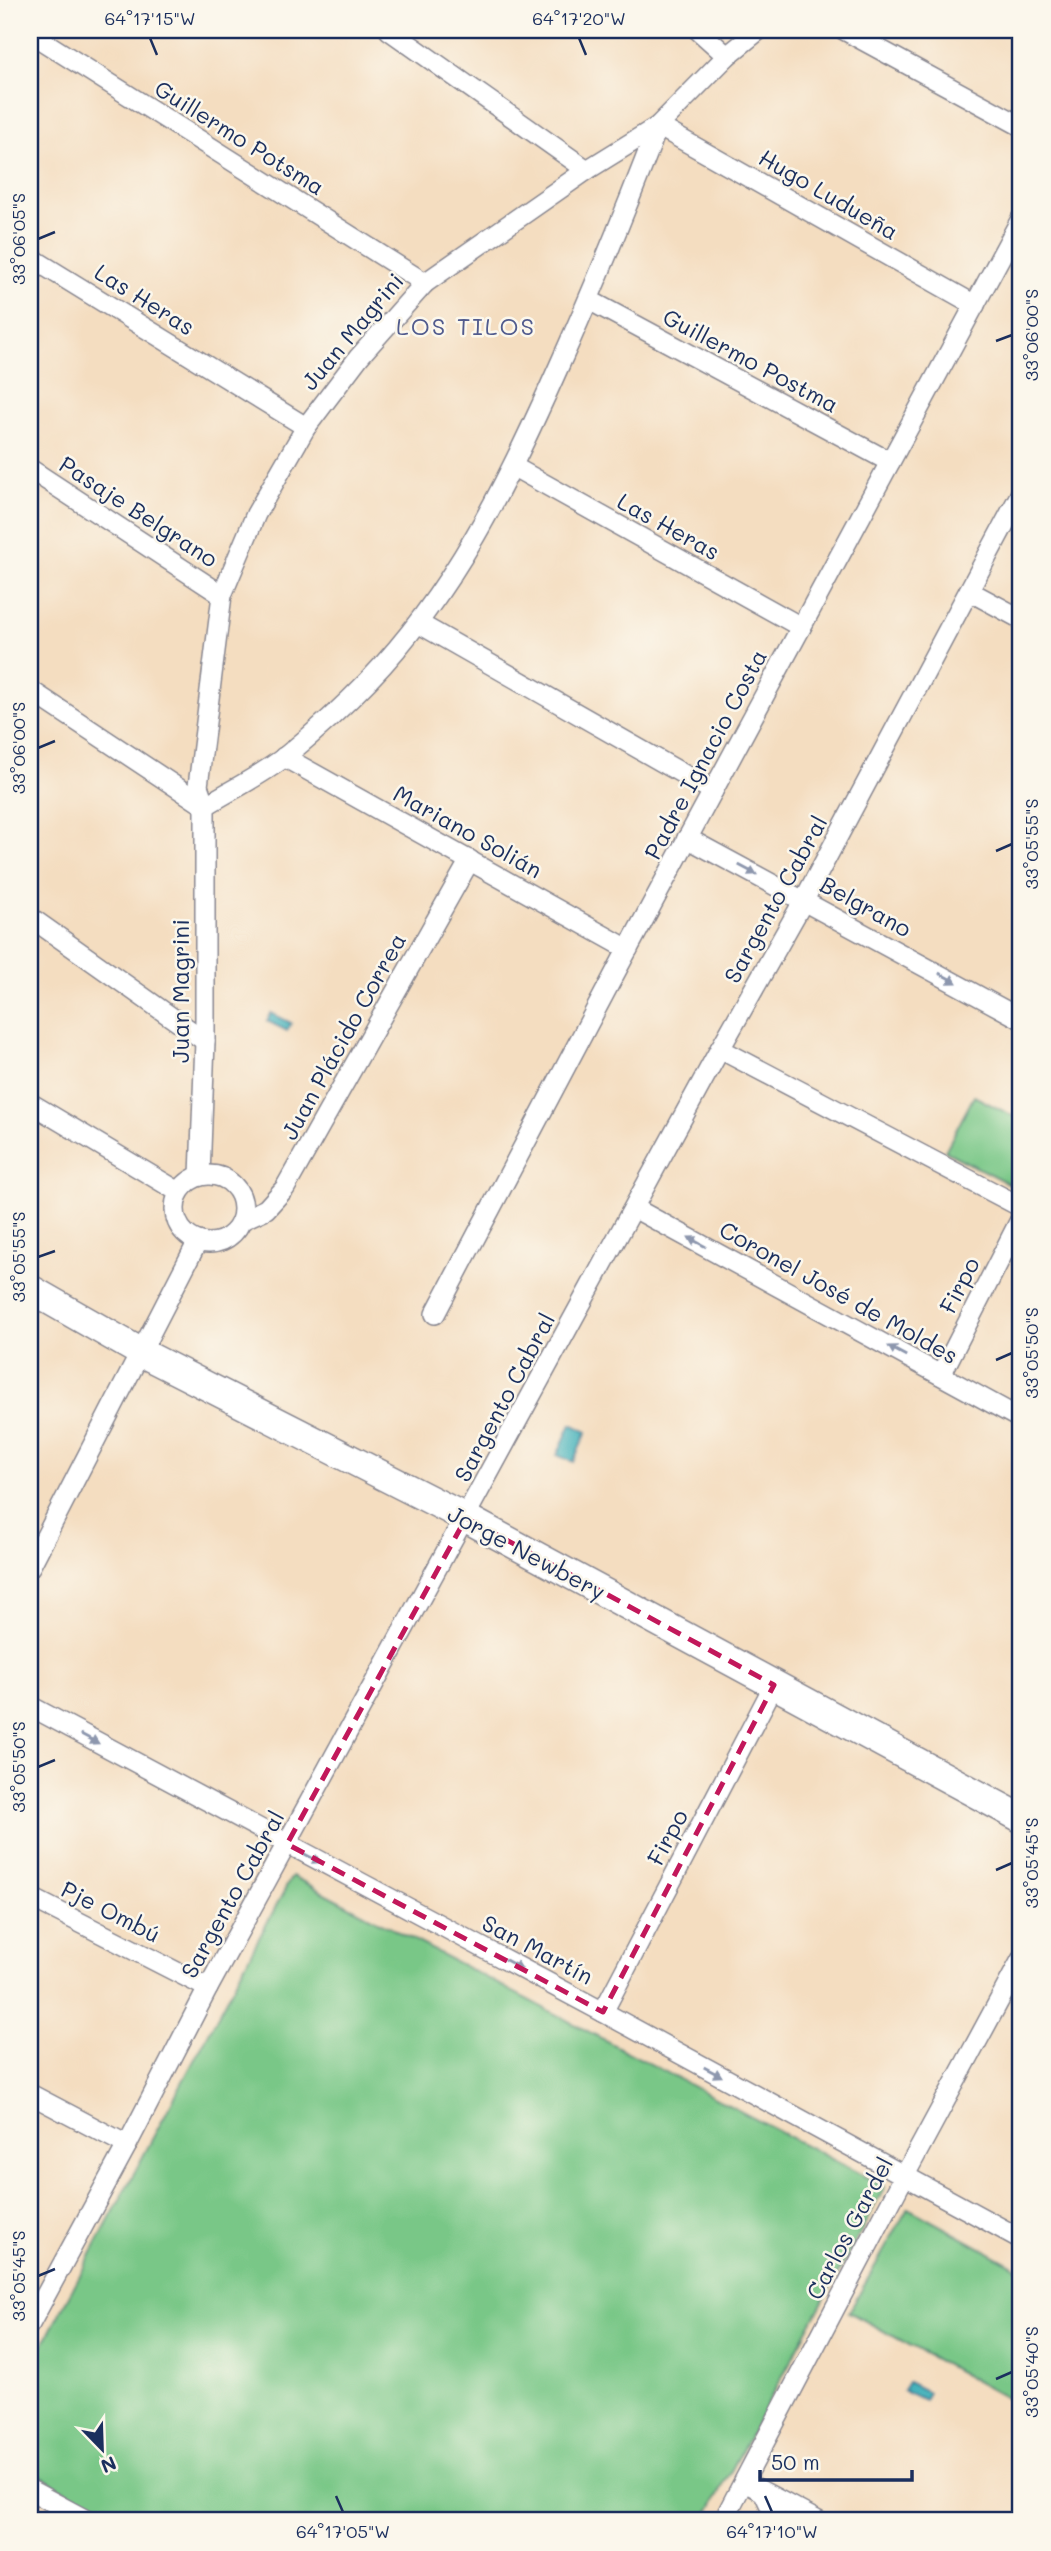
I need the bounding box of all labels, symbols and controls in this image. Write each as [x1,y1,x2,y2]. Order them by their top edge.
text: 64°17'15"W [104,6,196,30]
text: 64°17'20"W [532,6,626,30]
street label: Guillermo Potsma [149,73,331,201]
street label: Hugo Ludueña [754,142,904,246]
text: 33°06'05"S [6,193,30,285]
street label: Las Heras [89,256,201,342]
street label: Juan Magrini [294,266,410,396]
text: 33°06'00"S [1019,289,1043,381]
street label: Guillermo Postma [658,301,844,419]
district label: LOS TILOS [396,310,536,341]
street label: Pasaje Belgrano [54,449,224,573]
street label: Las Heras [612,486,726,566]
street label: Padre Ignacio Costa [637,644,773,864]
text: 33°06'00"S [6,702,30,794]
street label: Mariano Solián [388,778,548,884]
text: 33°05'55"S [1019,798,1043,890]
street label: Sargento Cabral [716,810,834,988]
one-way arrow [738,864,758,876]
street label: Belgrano [815,869,917,943]
street label: Juan Magrini [165,919,195,1063]
street label: Juan Plácido Correa [274,927,412,1145]
one-way arrow [938,973,958,984]
text: 33°05'55"S [6,1211,30,1303]
street label: Coronel José de Moldes [714,1214,964,1370]
one-way arrow [687,1237,707,1248]
street label: Firpo [932,1252,986,1318]
street label: Sargento Cabral [447,1307,561,1487]
text: 33°05'50"S [1019,1307,1043,1399]
one-way arrow [887,1345,906,1357]
street label: Jorge Newbery [443,1498,611,1606]
text: 33°05'50"S [6,1721,30,1813]
one-way arrow [80,1733,100,1744]
street label: Firpo [640,1804,694,1870]
street label: Sargento Cabral [173,1805,291,1983]
text: 33°05'45"S [1019,1817,1043,1909]
one-way arrow [302,1852,322,1863]
street label: Pje Ombú [56,1873,166,1949]
street label: San Martín [477,1907,599,1991]
one-way arrow [503,1958,523,1970]
one-way arrow [704,2066,723,2078]
street label: Carlos Gardel [799,2151,899,2305]
text: 33°05'45"S [6,2230,30,2322]
text: 33°05'40"S [1019,2326,1043,2418]
north arrow [66,2414,136,2484]
scale bar [760,2439,913,2483]
text: 50 m [771,2448,820,2475]
text: N [97,2451,120,2479]
text: 64°17'05"W [296,2519,390,2543]
text: 64°17'10"W [726,2519,818,2543]

